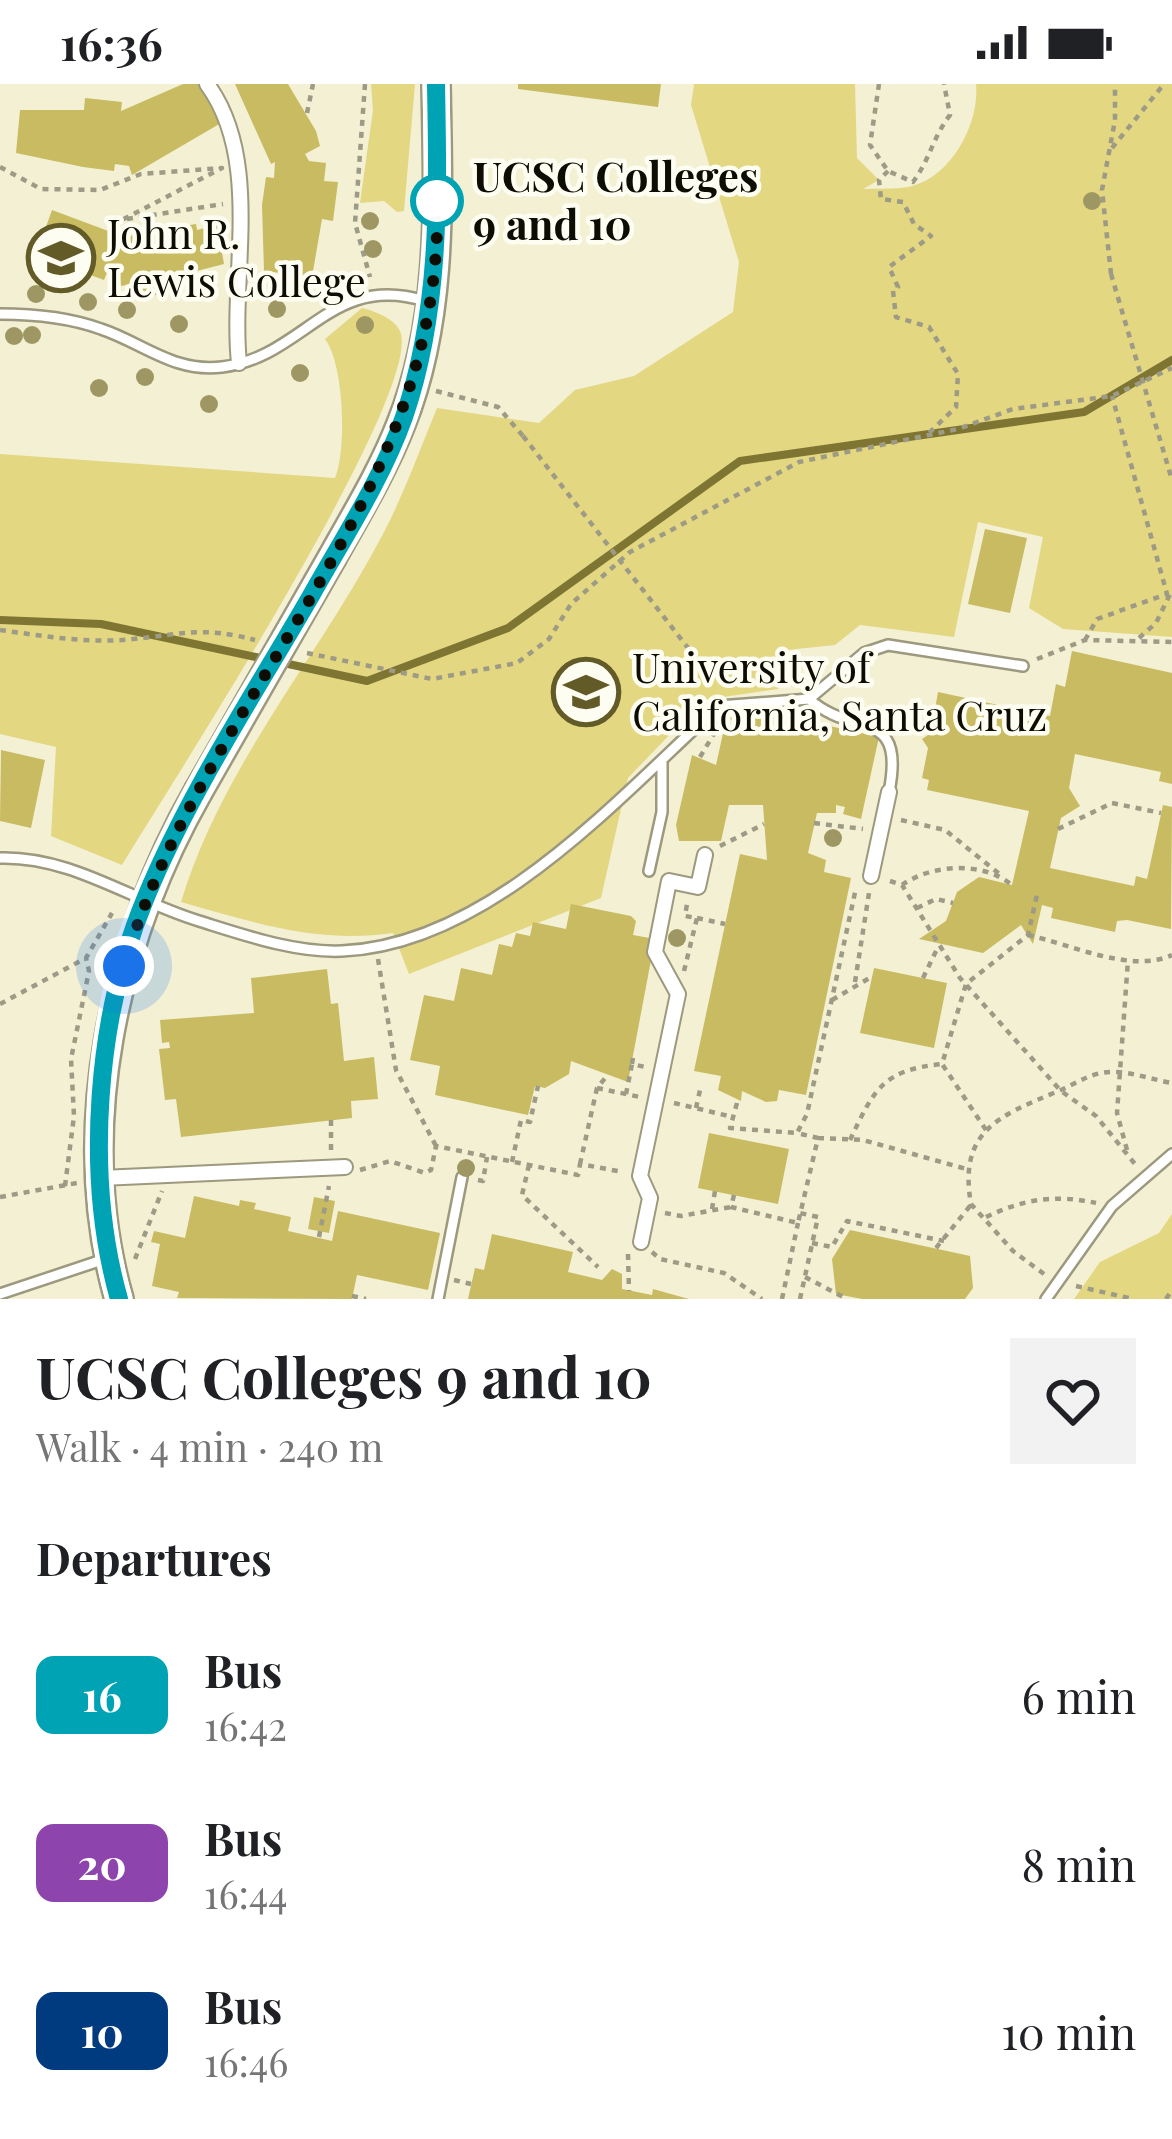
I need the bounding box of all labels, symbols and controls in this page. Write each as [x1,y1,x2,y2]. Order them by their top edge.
text: 16:36 [60,12,163,72]
place label: UCSC Colleges 9 and 10 [473,147,758,251]
marker: UCSC Colleges 9 and 10 [412,176,462,226]
place label: John R. Lewis College [106,204,366,308]
school or university icon: John R. Lewis College [26,223,96,293]
place label: University of California, Santa Cruz [632,638,1047,742]
school or university icon: University of California, Santa Cruz [551,657,621,727]
your location [94,936,154,996]
text: UCSC Colleges 9 and 10 [36,1337,652,1413]
button: heart [1010,1338,1136,1464]
text: Walk · 4 min · 240 m [36,1420,384,1472]
text: Departures [36,1527,272,1587]
text: Bus [204,1639,282,1699]
text: 6 min [1022,1665,1136,1725]
text: 16 [82,1667,122,1723]
text: 16:42 [204,1699,287,1751]
text: Bus [204,1807,282,1867]
text: 8 min [1021,1833,1136,1893]
text: 20 [77,1835,127,1891]
text: 16:44 [204,1867,288,1919]
text: Bus [204,1975,282,2035]
text: 10 min [1001,2001,1136,2061]
text: 10 [80,2003,124,2059]
text: 16:46 [204,2035,288,2087]

